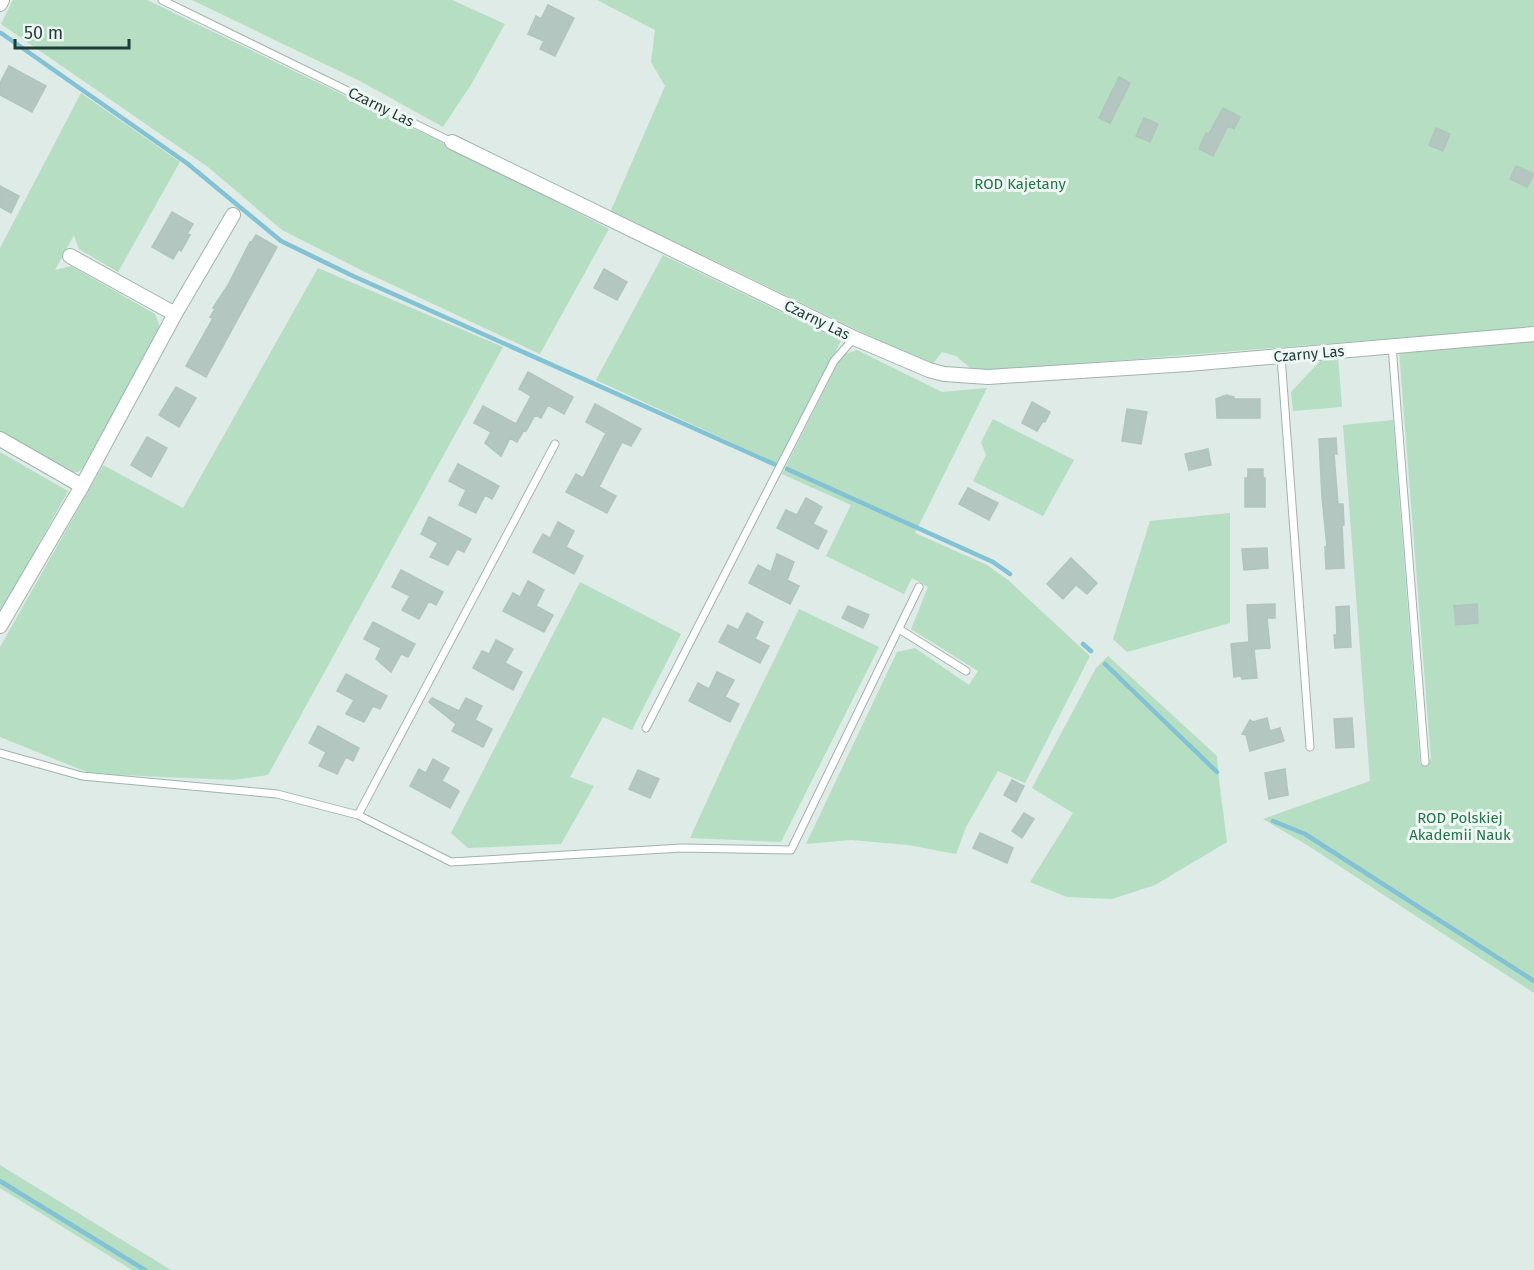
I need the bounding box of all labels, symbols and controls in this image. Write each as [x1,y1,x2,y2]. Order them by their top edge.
scale bar [15,12,129,50]
text: 50 m [24,22,63,44]
street label: Czarny Las [345,83,417,131]
park label: ROD Kajetany [974,175,1066,193]
street label: Czarny Las [781,296,853,344]
street label: Czarny Las [1273,342,1345,366]
park label: ROD Polskiej Akademii Nauk [1409,809,1511,844]

